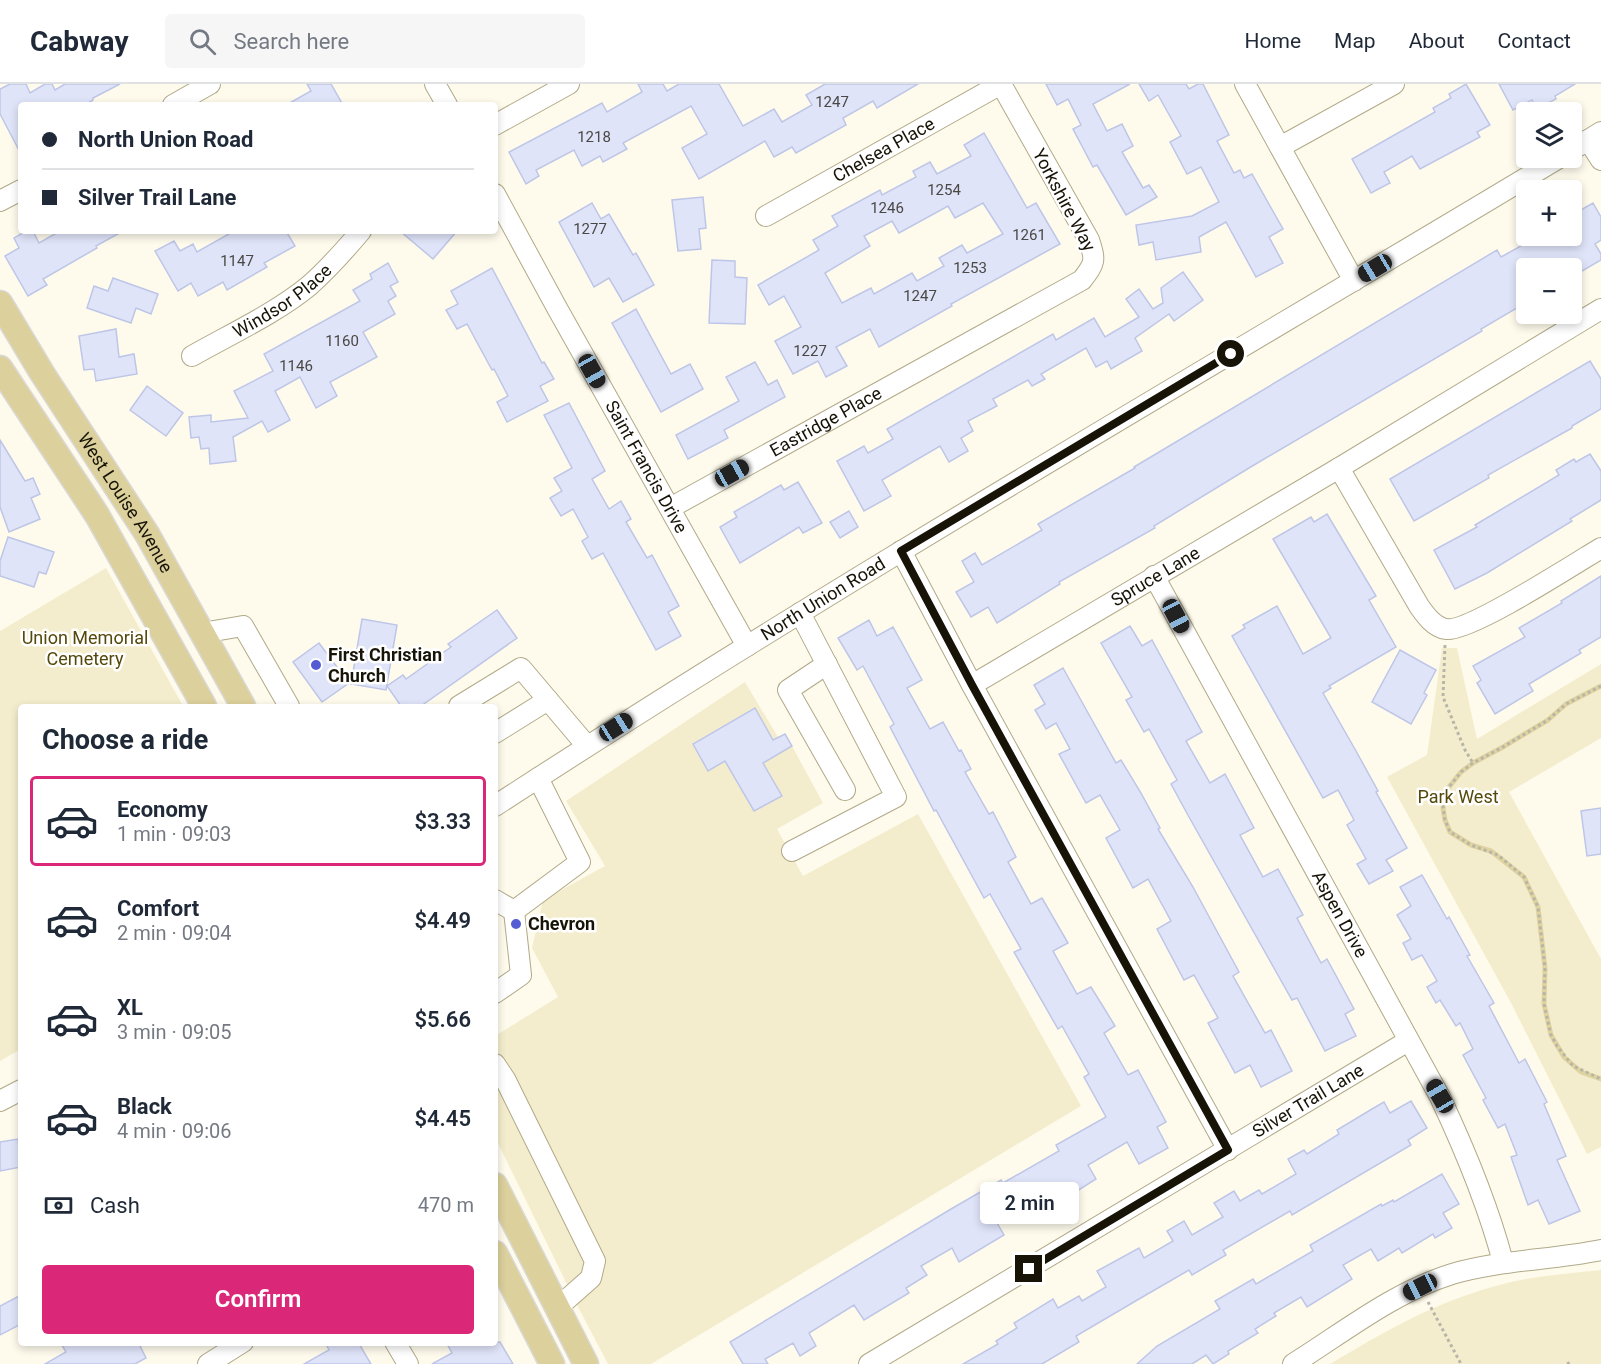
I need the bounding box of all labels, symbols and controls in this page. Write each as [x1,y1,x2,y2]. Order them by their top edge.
search box [165,14,585,68]
text: Cabway [30,25,129,58]
icon: search [186,25,219,58]
text: Search here [234,29,349,54]
text: Home [1245,29,1301,53]
text: Map [1334,29,1376,53]
text: About [1409,29,1465,53]
text: Contact [1498,29,1571,53]
house number: 1247 [815,93,849,111]
map controls [1516,102,1582,324]
button: layers [1516,102,1582,168]
street label: Chelsea Place [829,113,938,186]
text: North Union Road [78,127,253,152]
house number: 1218 [577,128,611,146]
street label: Yorkshire Way [1029,145,1100,255]
button: + [1516,180,1582,246]
house number: 1254 [927,181,961,199]
text: Silver Trail Lane [78,185,236,210]
house number: 1246 [870,199,904,217]
house number: 1277 [573,220,607,238]
house number: 1261 [1012,226,1046,244]
car [1355,251,1395,285]
house number: 1147 [220,252,254,270]
button: − [1516,258,1582,324]
street label: Windsor Place [229,259,336,342]
house number: 1253 [953,259,987,277]
house number: 1247 [903,287,937,305]
house number: 1160 [325,332,359,350]
route start [1217,340,1244,367]
house number: 1227 [793,342,827,360]
car [575,351,609,391]
house number: 1146 [279,357,313,375]
street label: Eastridge Place [766,382,885,461]
street label: Saint Francis Drive [601,397,692,536]
street label: West Louise Avenue [74,429,177,576]
car [712,456,752,490]
street label: Spruce Lane [1107,542,1203,610]
street label: North Union Road [757,553,889,645]
car [1160,596,1192,636]
park label: Union Memorial Cemetery [22,627,148,669]
place label: First Christian Church [328,644,442,686]
marker: First Christian Church [309,658,323,672]
car [596,710,636,744]
text: Choose a ride [42,724,208,756]
park label: Park West [1417,786,1499,807]
icon: car [45,794,99,848]
text: Economy [117,797,208,822]
text: $3.33 [414,809,471,834]
text: 1 min · 09:03 [117,822,232,846]
street label: Aspen Drive [1308,867,1372,961]
icon: car [45,893,99,947]
text: Comfort [117,896,199,921]
text: $4.49 [414,908,471,933]
place label: Chevron [528,913,595,934]
marker: Chevron [509,917,523,931]
text: 2 min · 09:04 [117,921,232,945]
icon: car [45,992,99,1046]
text: XL [117,995,143,1020]
text: $5.66 [414,1007,471,1032]
text: 3 min · 09:05 [117,1020,232,1044]
street label: Silver Trail Lane [1249,1059,1367,1142]
car [1423,1076,1457,1116]
icon: car [45,1091,99,1145]
text: Black [117,1094,172,1119]
text: $4.45 [414,1106,471,1131]
text: 4 min · 09:06 [117,1119,232,1143]
callout: 2 min [980,1182,1078,1224]
icon: cash [42,1189,75,1222]
text: 2 min [1004,1191,1055,1215]
text: Cash [90,1193,140,1218]
text: 470 m [418,1193,474,1217]
route end [1015,1255,1042,1282]
button: Confirm [42,1265,474,1334]
car [1400,1271,1440,1303]

